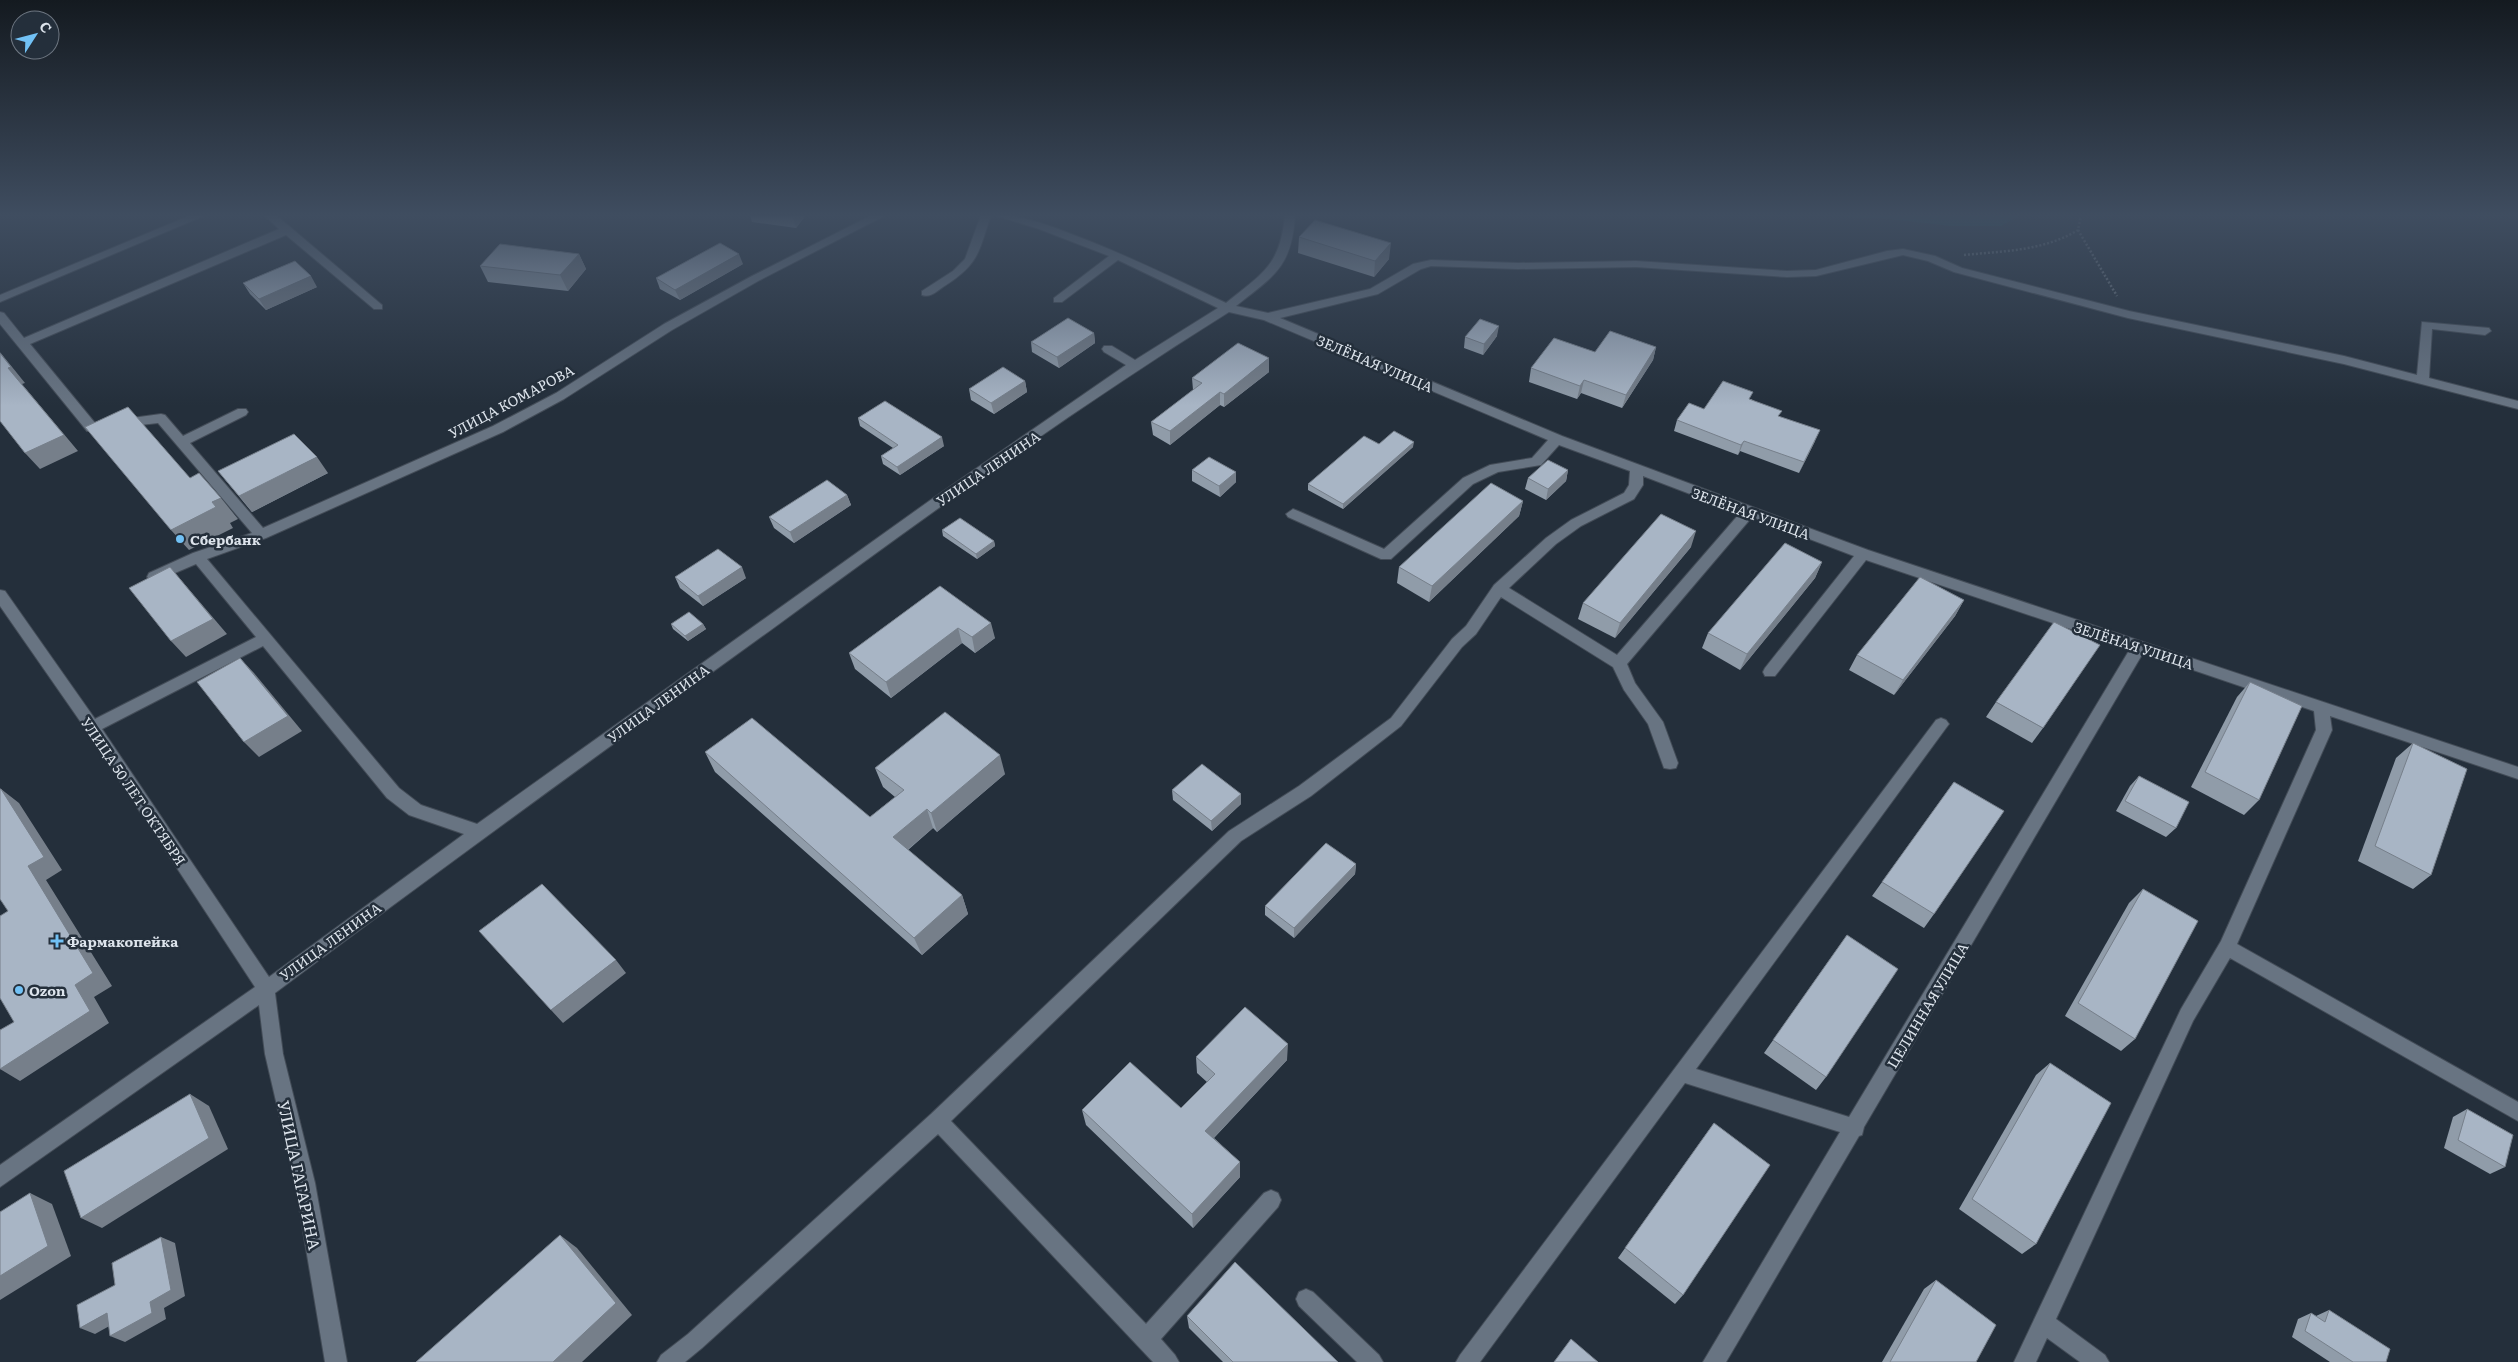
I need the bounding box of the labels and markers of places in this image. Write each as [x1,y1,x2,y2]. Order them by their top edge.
place label: Сбербанк [190,529,261,549]
marker: Сбербанк [174,533,186,545]
place label: Фармакопейка [67,931,179,951]
marker: Фармакопейка [51,935,63,947]
place label: Ozon [29,980,66,1000]
marker: Ozon [13,984,25,996]

